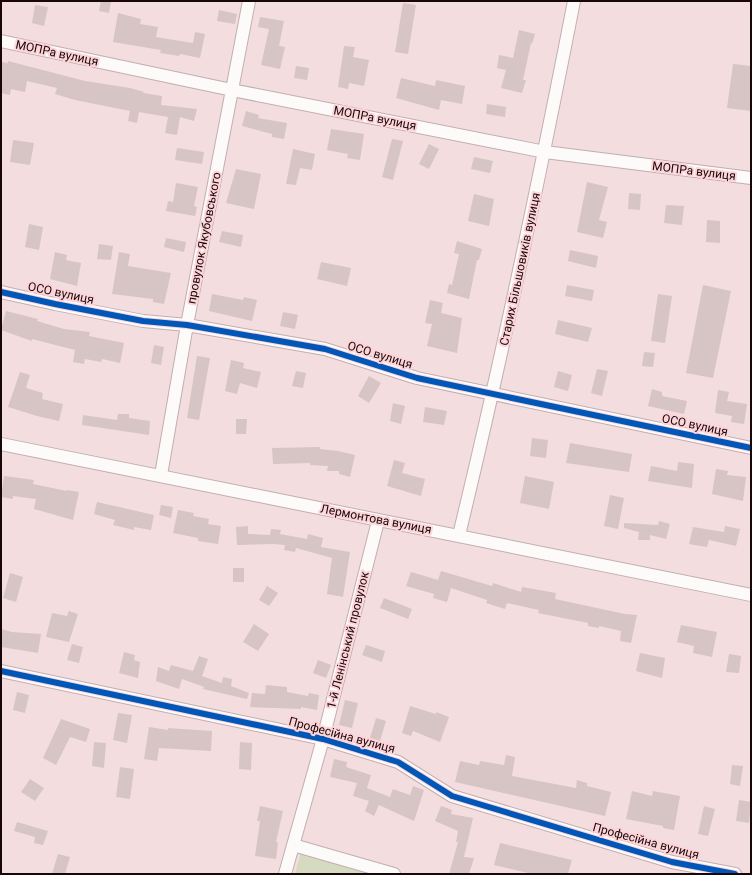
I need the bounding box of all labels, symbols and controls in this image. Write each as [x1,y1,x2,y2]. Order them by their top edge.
street label: МОПРа вулиця [14,37,100,69]
street label: МОПРа вулиця [332,103,418,133]
street label: МОПРа вулиця [651,159,737,183]
street label: провулок Якубовського [184,171,224,305]
street label: Старих Більшовиків вулиця [497,191,543,347]
street label: ОСО вулиця [27,279,95,307]
street label: ОСО вулиця [346,338,414,372]
street label: ОСО вулиця [661,411,729,439]
street label: Лермонтова вулиця [319,501,433,537]
street label: 1-й Ленінський провулок [324,570,372,710]
street label: Професійна вулиця [287,714,397,756]
street label: Професійна вулиця [591,820,701,862]

